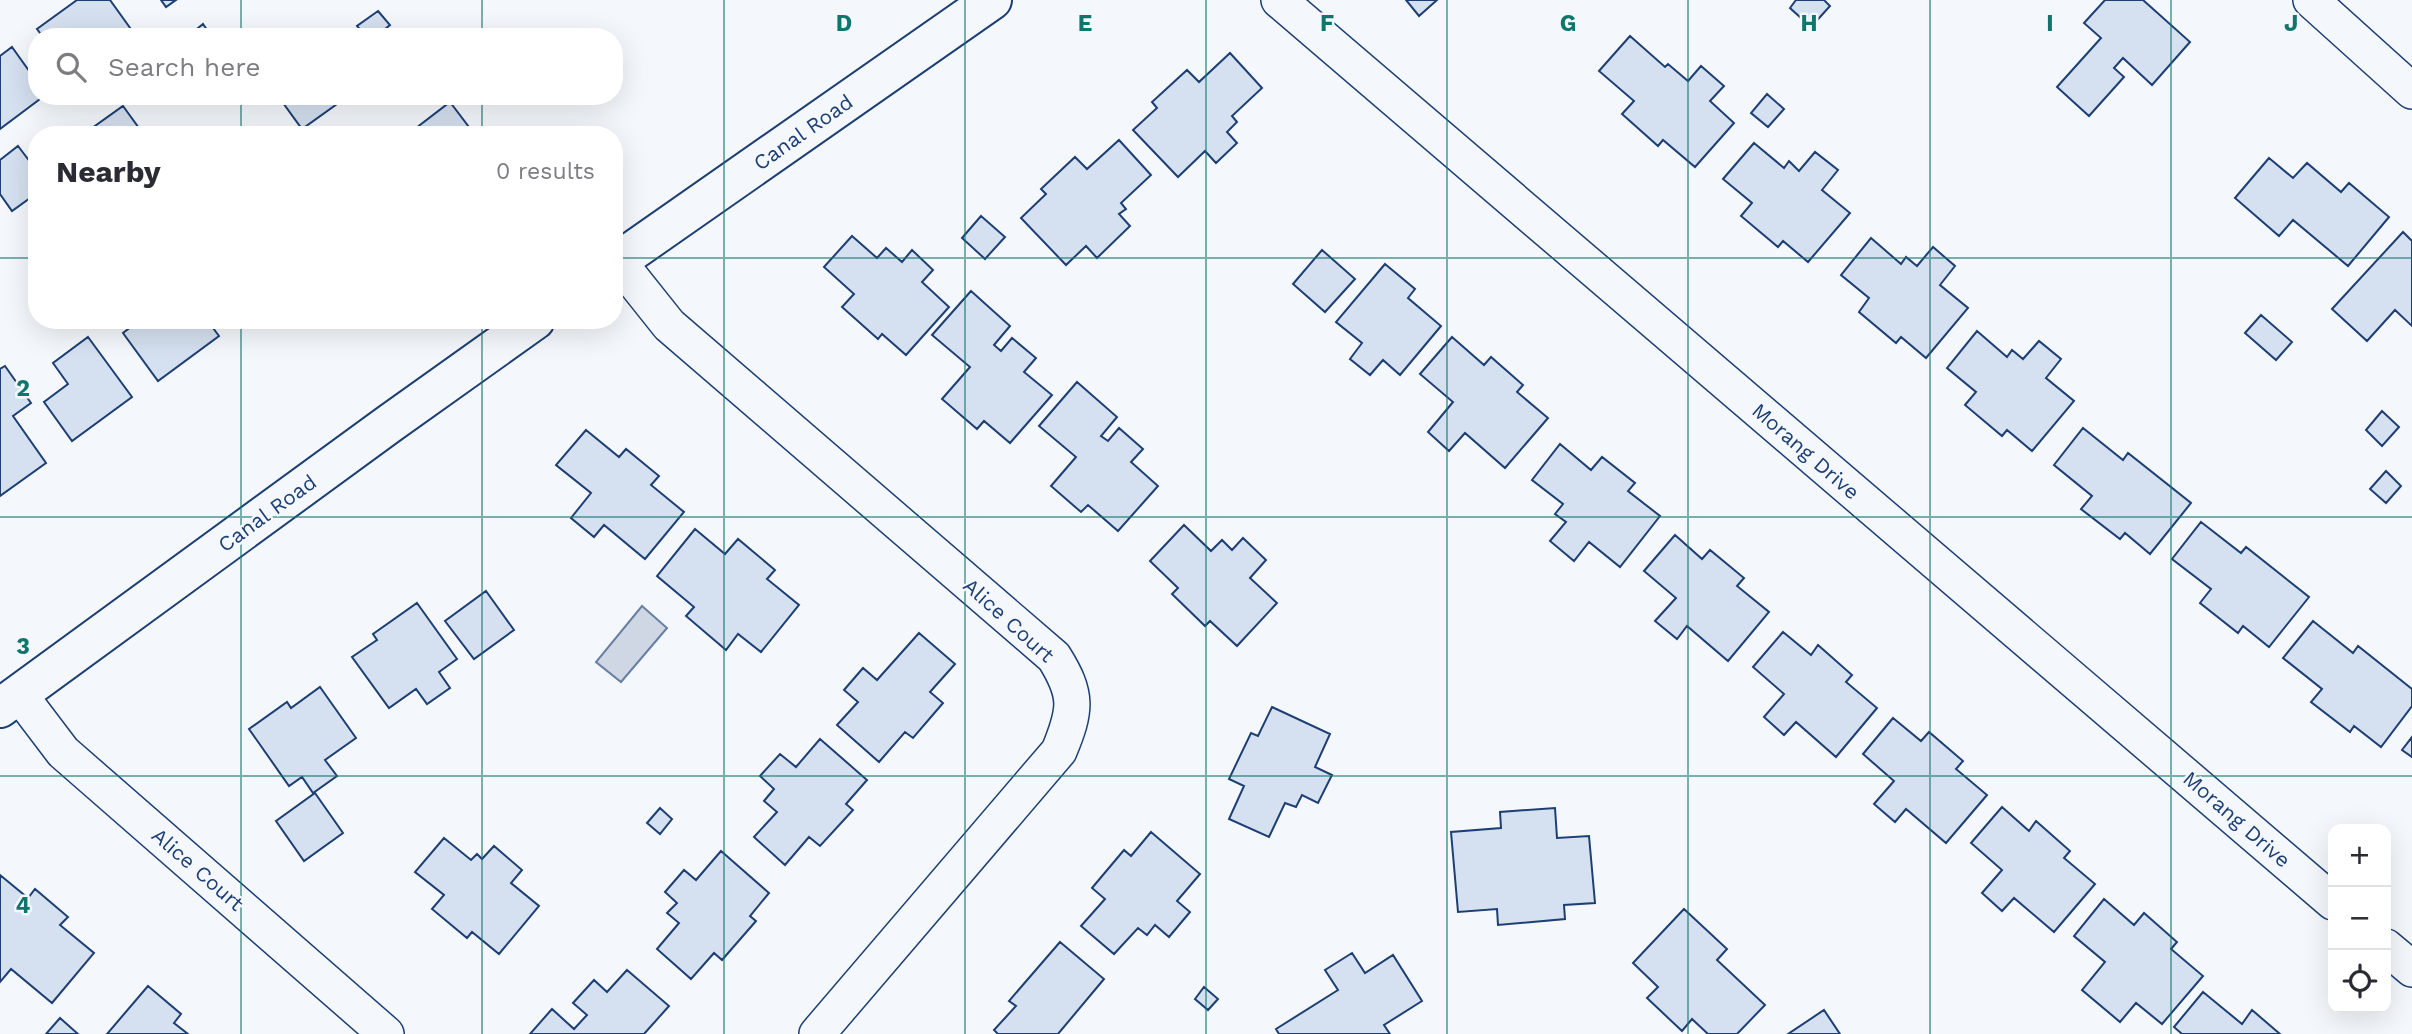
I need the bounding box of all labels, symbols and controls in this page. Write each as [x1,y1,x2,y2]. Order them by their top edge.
text: D [836,10,852,37]
text: E [1078,10,1092,37]
text: F [1320,10,1334,37]
text: G [1560,10,1576,37]
text: H [1800,10,1818,37]
text: I [2046,10,2054,37]
text: J [2284,10,2298,37]
search box [28,28,623,105]
icon: search [52,48,90,86]
text: Search here [108,52,260,82]
street label: Canal Road [749,89,857,175]
text: Nearby [56,154,161,189]
text: 0 results [496,158,595,185]
text: 2 [16,375,30,402]
street label: Morang Drive [1747,398,1865,504]
street label: Canal Road [213,469,321,557]
street label: Alice Court [958,573,1060,667]
text: 3 [16,633,30,660]
street label: Morang Drive [2178,766,2296,872]
street label: Alice Court [147,822,249,916]
map controls [2328,824,2391,1013]
button: + [2328,824,2391,887]
button: − [2328,887,2391,950]
text: 4 [16,892,31,919]
button: locate [2328,950,2391,1013]

